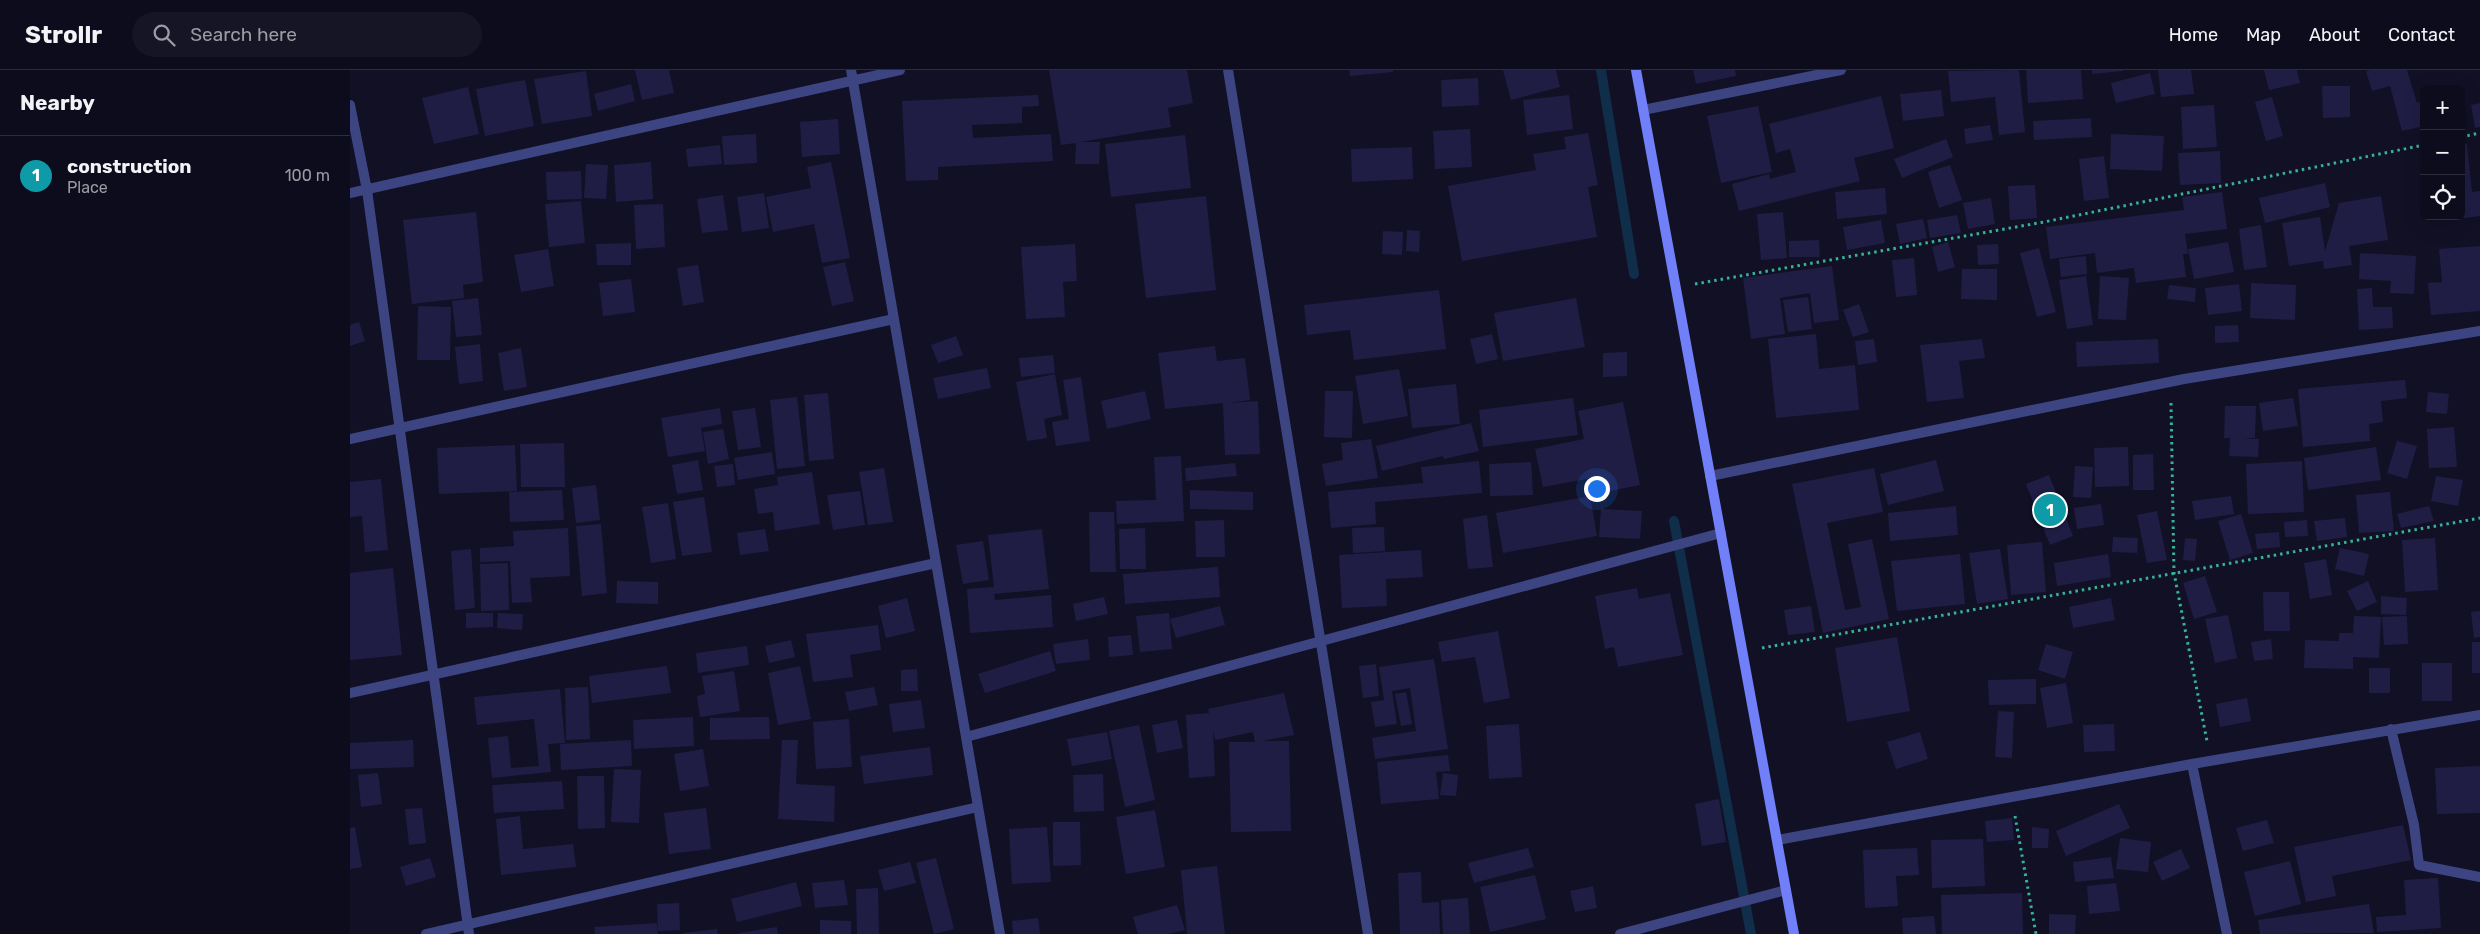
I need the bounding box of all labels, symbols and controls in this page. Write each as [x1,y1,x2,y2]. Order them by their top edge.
search box [132,12,482,57]
text: Strollr [25,21,102,49]
icon: search [150,21,178,49]
text: Search here [190,23,297,46]
text: Home [2169,24,2218,46]
text: Map [2246,24,2281,46]
text: About [2309,24,2360,46]
text: Contact [2388,24,2455,46]
map controls [2420,85,2465,220]
button: + [2420,85,2465,130]
text: Nearby [20,90,95,115]
button: − [2420,130,2465,175]
text: construction [67,155,192,178]
text: 1 [32,166,40,185]
text: 100 m [285,166,330,185]
button: locate [2420,175,2465,220]
text: Place [67,178,108,197]
your location [1584,476,1610,502]
pin: 1 [2034,491,2066,529]

